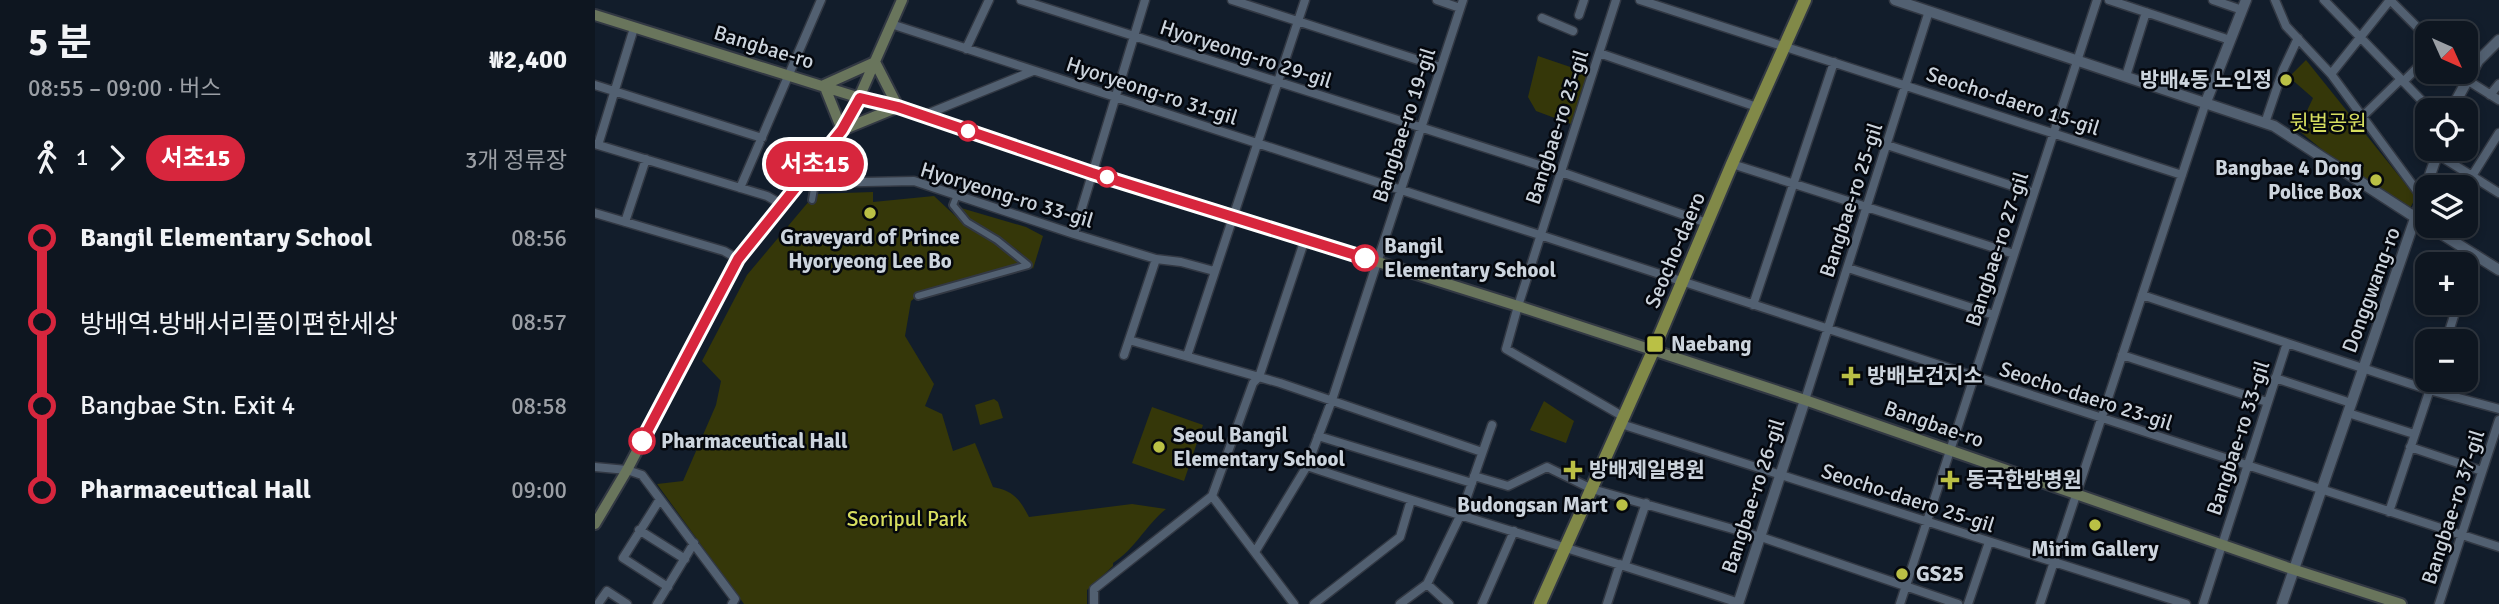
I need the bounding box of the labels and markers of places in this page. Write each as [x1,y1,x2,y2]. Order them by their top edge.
place label: 방배4동 노인정 [2140,67,2272,93]
marker: 방배4동 노인정 [2278,72,2294,88]
unlabelled marker [958,121,978,141]
place label: Bangbae 4 Dong Police Box [2215,155,2363,205]
unlabelled marker [1097,167,1117,187]
marker: Bangbae 4 Dong Police Box [2368,172,2384,188]
marker: Graveyard of Prince Hyoryeong Lee Bo [862,205,878,221]
place label: Graveyard of Prince Hyoryeong Lee Bo [780,224,960,274]
place label: Bangil Elementary School [1384,233,1556,283]
marker: Bangil Elementary School [1352,245,1378,271]
place label: Naebang [1671,331,1751,357]
marker: Naebang [1645,334,1665,354]
place label: 방배보건지소 [1867,363,1983,389]
marker: 방배보건지소 [1841,366,1861,386]
place label: Seoul Bangil Elementary School [1173,422,1345,472]
marker: Pharmaceutical Hall [629,428,655,454]
place label: Pharmaceutical Hall [661,428,848,454]
marker: Seoul Bangil Elementary School [1151,439,1167,455]
place label: 방배제일병원 [1589,457,1705,483]
marker: 방배제일병원 [1563,460,1583,480]
place label: 동국한방병원 [1966,467,2082,493]
marker: 동국한방병원 [1940,470,1960,490]
place label: Budongsan Mart [1457,492,1608,518]
marker: Budongsan Mart [1614,497,1630,513]
marker: Mirim Gallery [2087,517,2103,533]
place label: Mirim Gallery [2031,536,2159,562]
place label: GS25 [1916,561,1964,587]
marker: GS25 [1894,566,1910,582]

